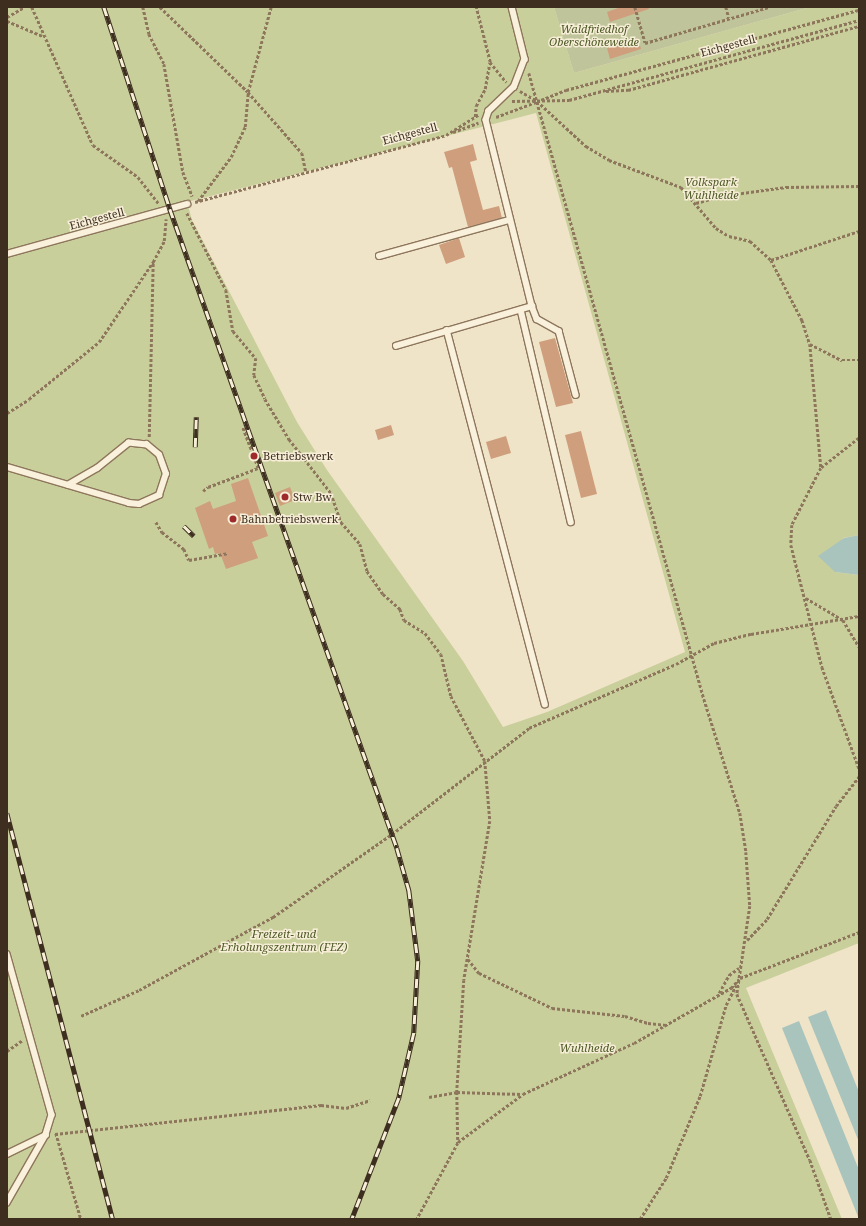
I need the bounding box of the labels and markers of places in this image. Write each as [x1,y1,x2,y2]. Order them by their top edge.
place label: Betriebswerk [263,449,333,463]
marker: Betriebswerk [248,450,260,462]
place label: Stw Bw [293,490,332,504]
marker: Stw Bw [280,492,290,502]
place label: Bahnbetriebswerk [241,512,338,526]
marker: Bahnbetriebswerk [228,514,238,524]

